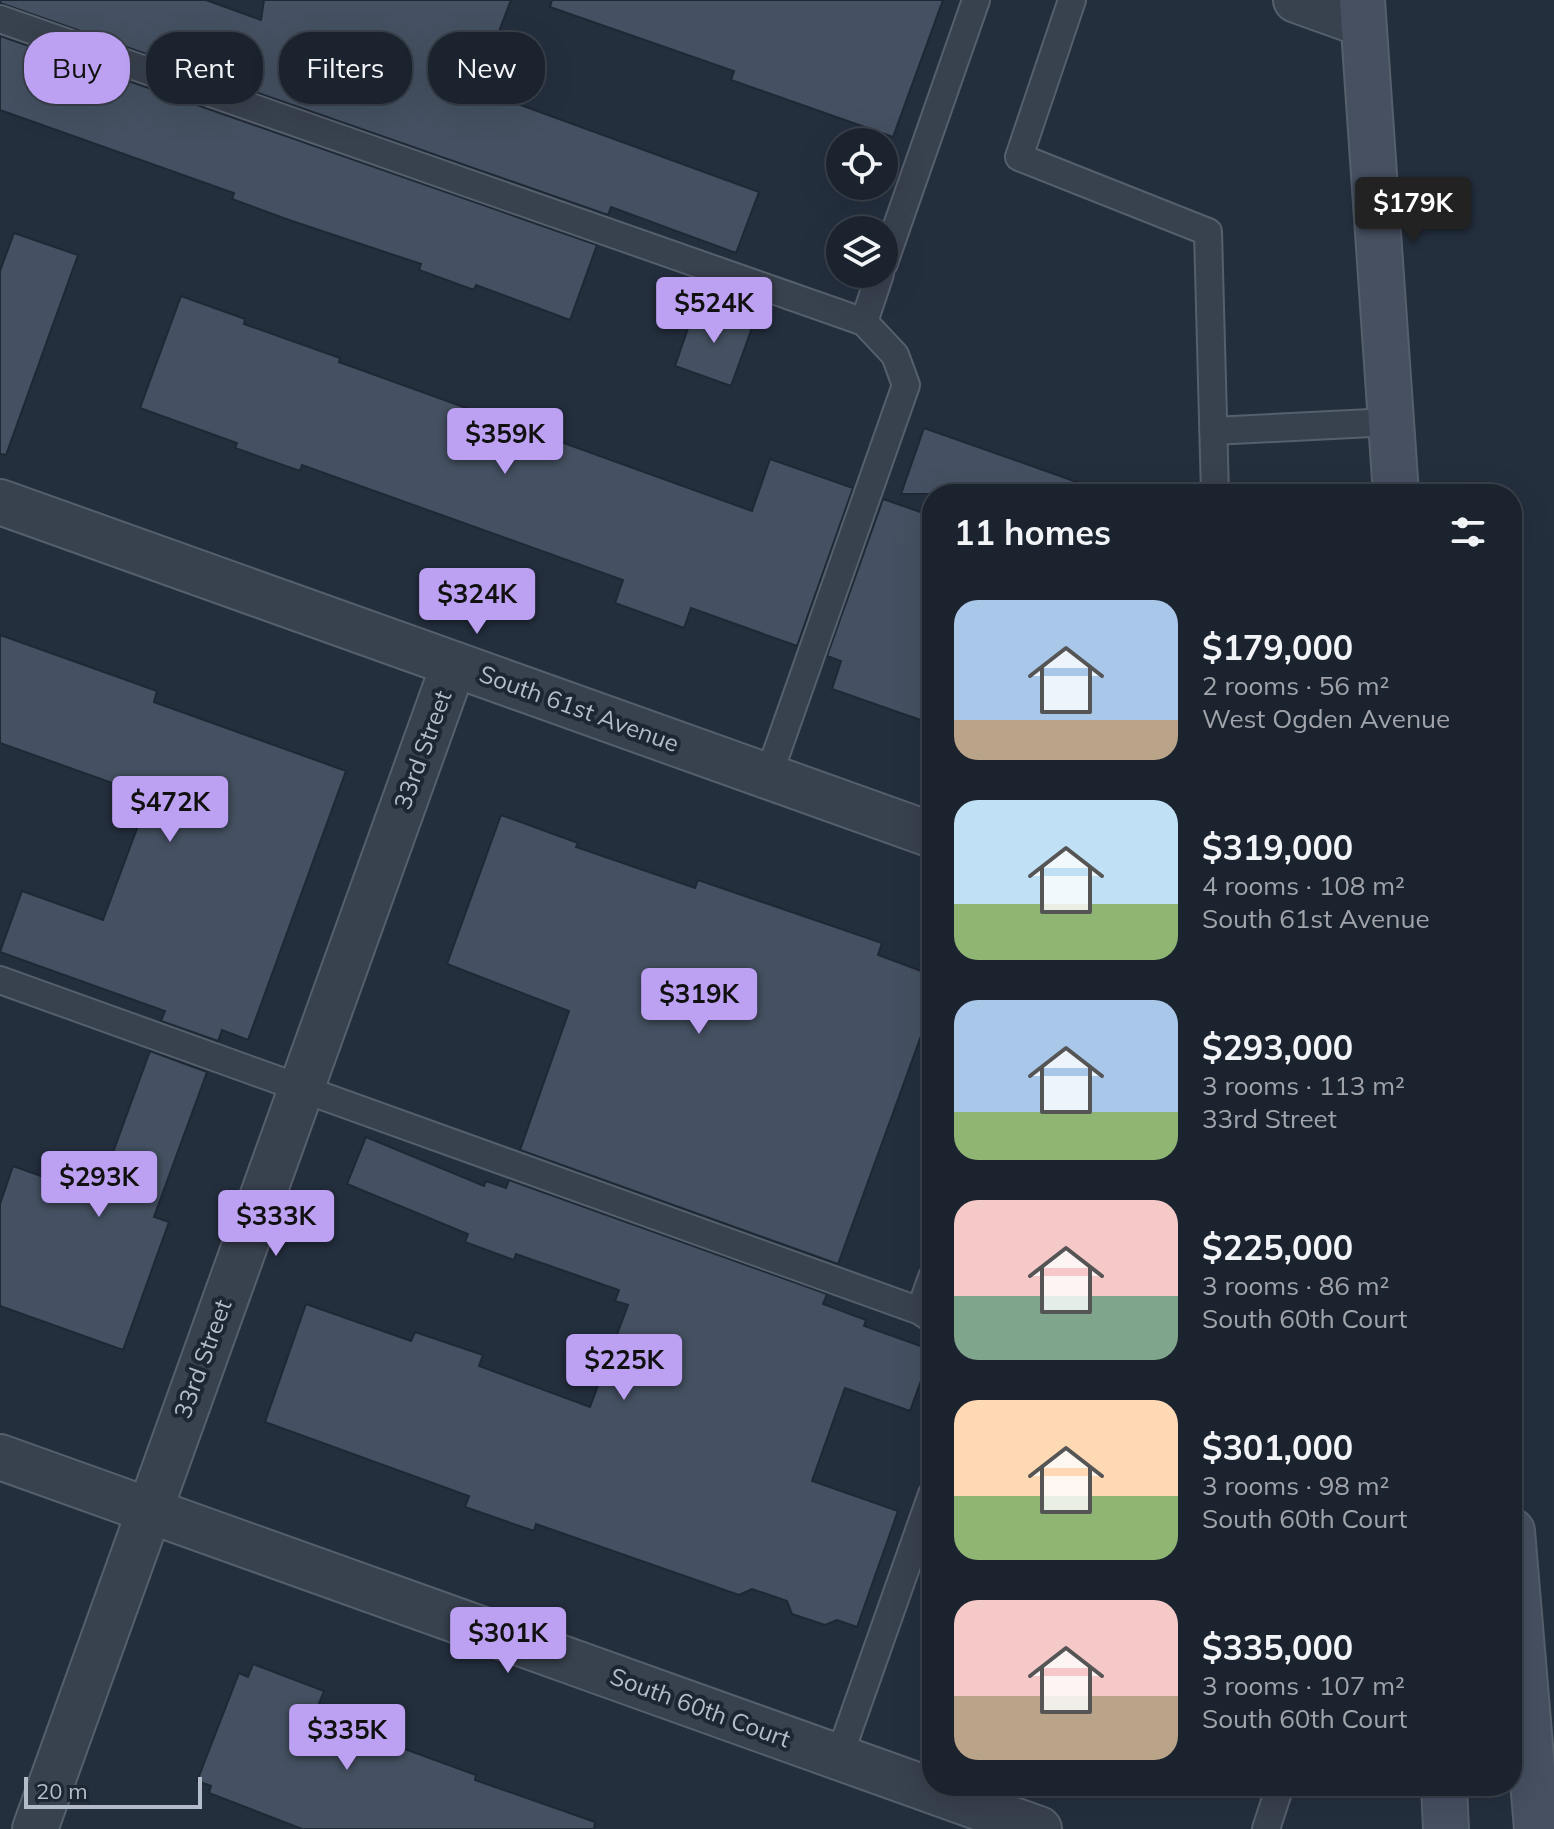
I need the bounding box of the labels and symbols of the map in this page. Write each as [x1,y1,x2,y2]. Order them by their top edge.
pin: $179K [1357,177,1469,245]
pin: $524K [658,277,770,345]
pin: $359K [449,408,561,476]
pin: $324K [421,568,533,636]
street label: South 61st Avenue [476,658,683,758]
street label: 33rd Street [387,686,457,813]
pin: $472K [114,776,226,844]
pin: $319K [643,968,755,1036]
pin: $293K [43,1151,155,1219]
pin: $333K [220,1190,332,1258]
street label: 33rd Street [167,1295,237,1422]
pin: $225K [568,1334,680,1402]
pin: $301K [452,1607,564,1675]
street label: South 60th Court [606,1661,795,1754]
pin: $335K [291,1704,403,1772]
scale bar [24,1773,202,1809]

